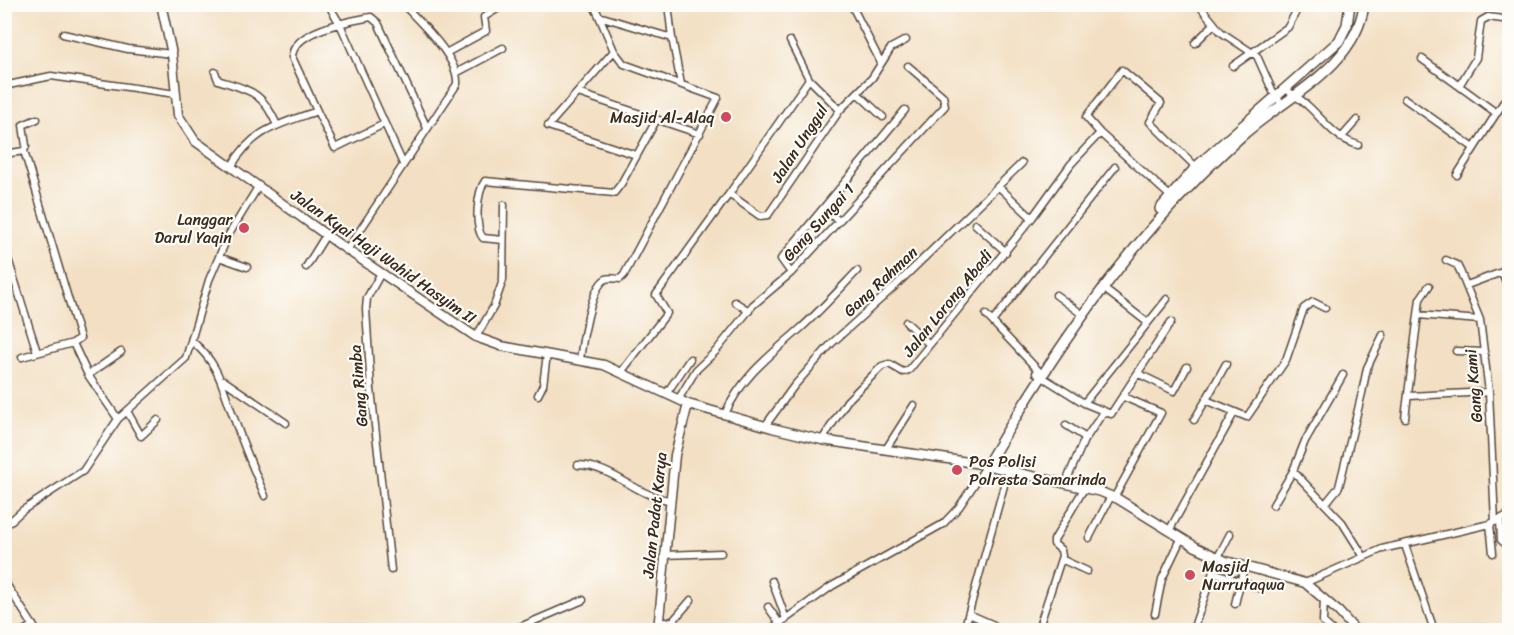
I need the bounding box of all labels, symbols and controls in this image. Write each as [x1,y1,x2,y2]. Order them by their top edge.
street label: Jalan Unggul [762,97,836,190]
place label: Masjid Al-Alaq [610,103,714,132]
marker: Masjid Al-Alaq [719,110,733,124]
street label: Gang Sungai 1 [775,176,862,268]
street label: Jalan Kyai Haji Wahid Hasyim II [284,180,483,332]
place label: Langgar Darul Yaqin [155,205,233,252]
marker: Langgar Darul Yaqin [237,221,251,235]
street label: Gang Rahman [836,238,925,324]
street label: Jalan Lorong Abadi [894,243,1000,364]
street label: Gang Rimba [340,344,377,428]
street label: Gang Kami [1456,348,1491,424]
place label: Pos Polisi Polresta Samarinda [969,447,1106,494]
street label: Jalan Padat Karya [633,451,676,580]
marker: Pos Polisi Polresta Samarinda [950,463,964,477]
place label: Masjid Nurrutaqwa [1202,552,1285,599]
marker: Masjid Nurrutaqwa [1183,568,1197,582]

